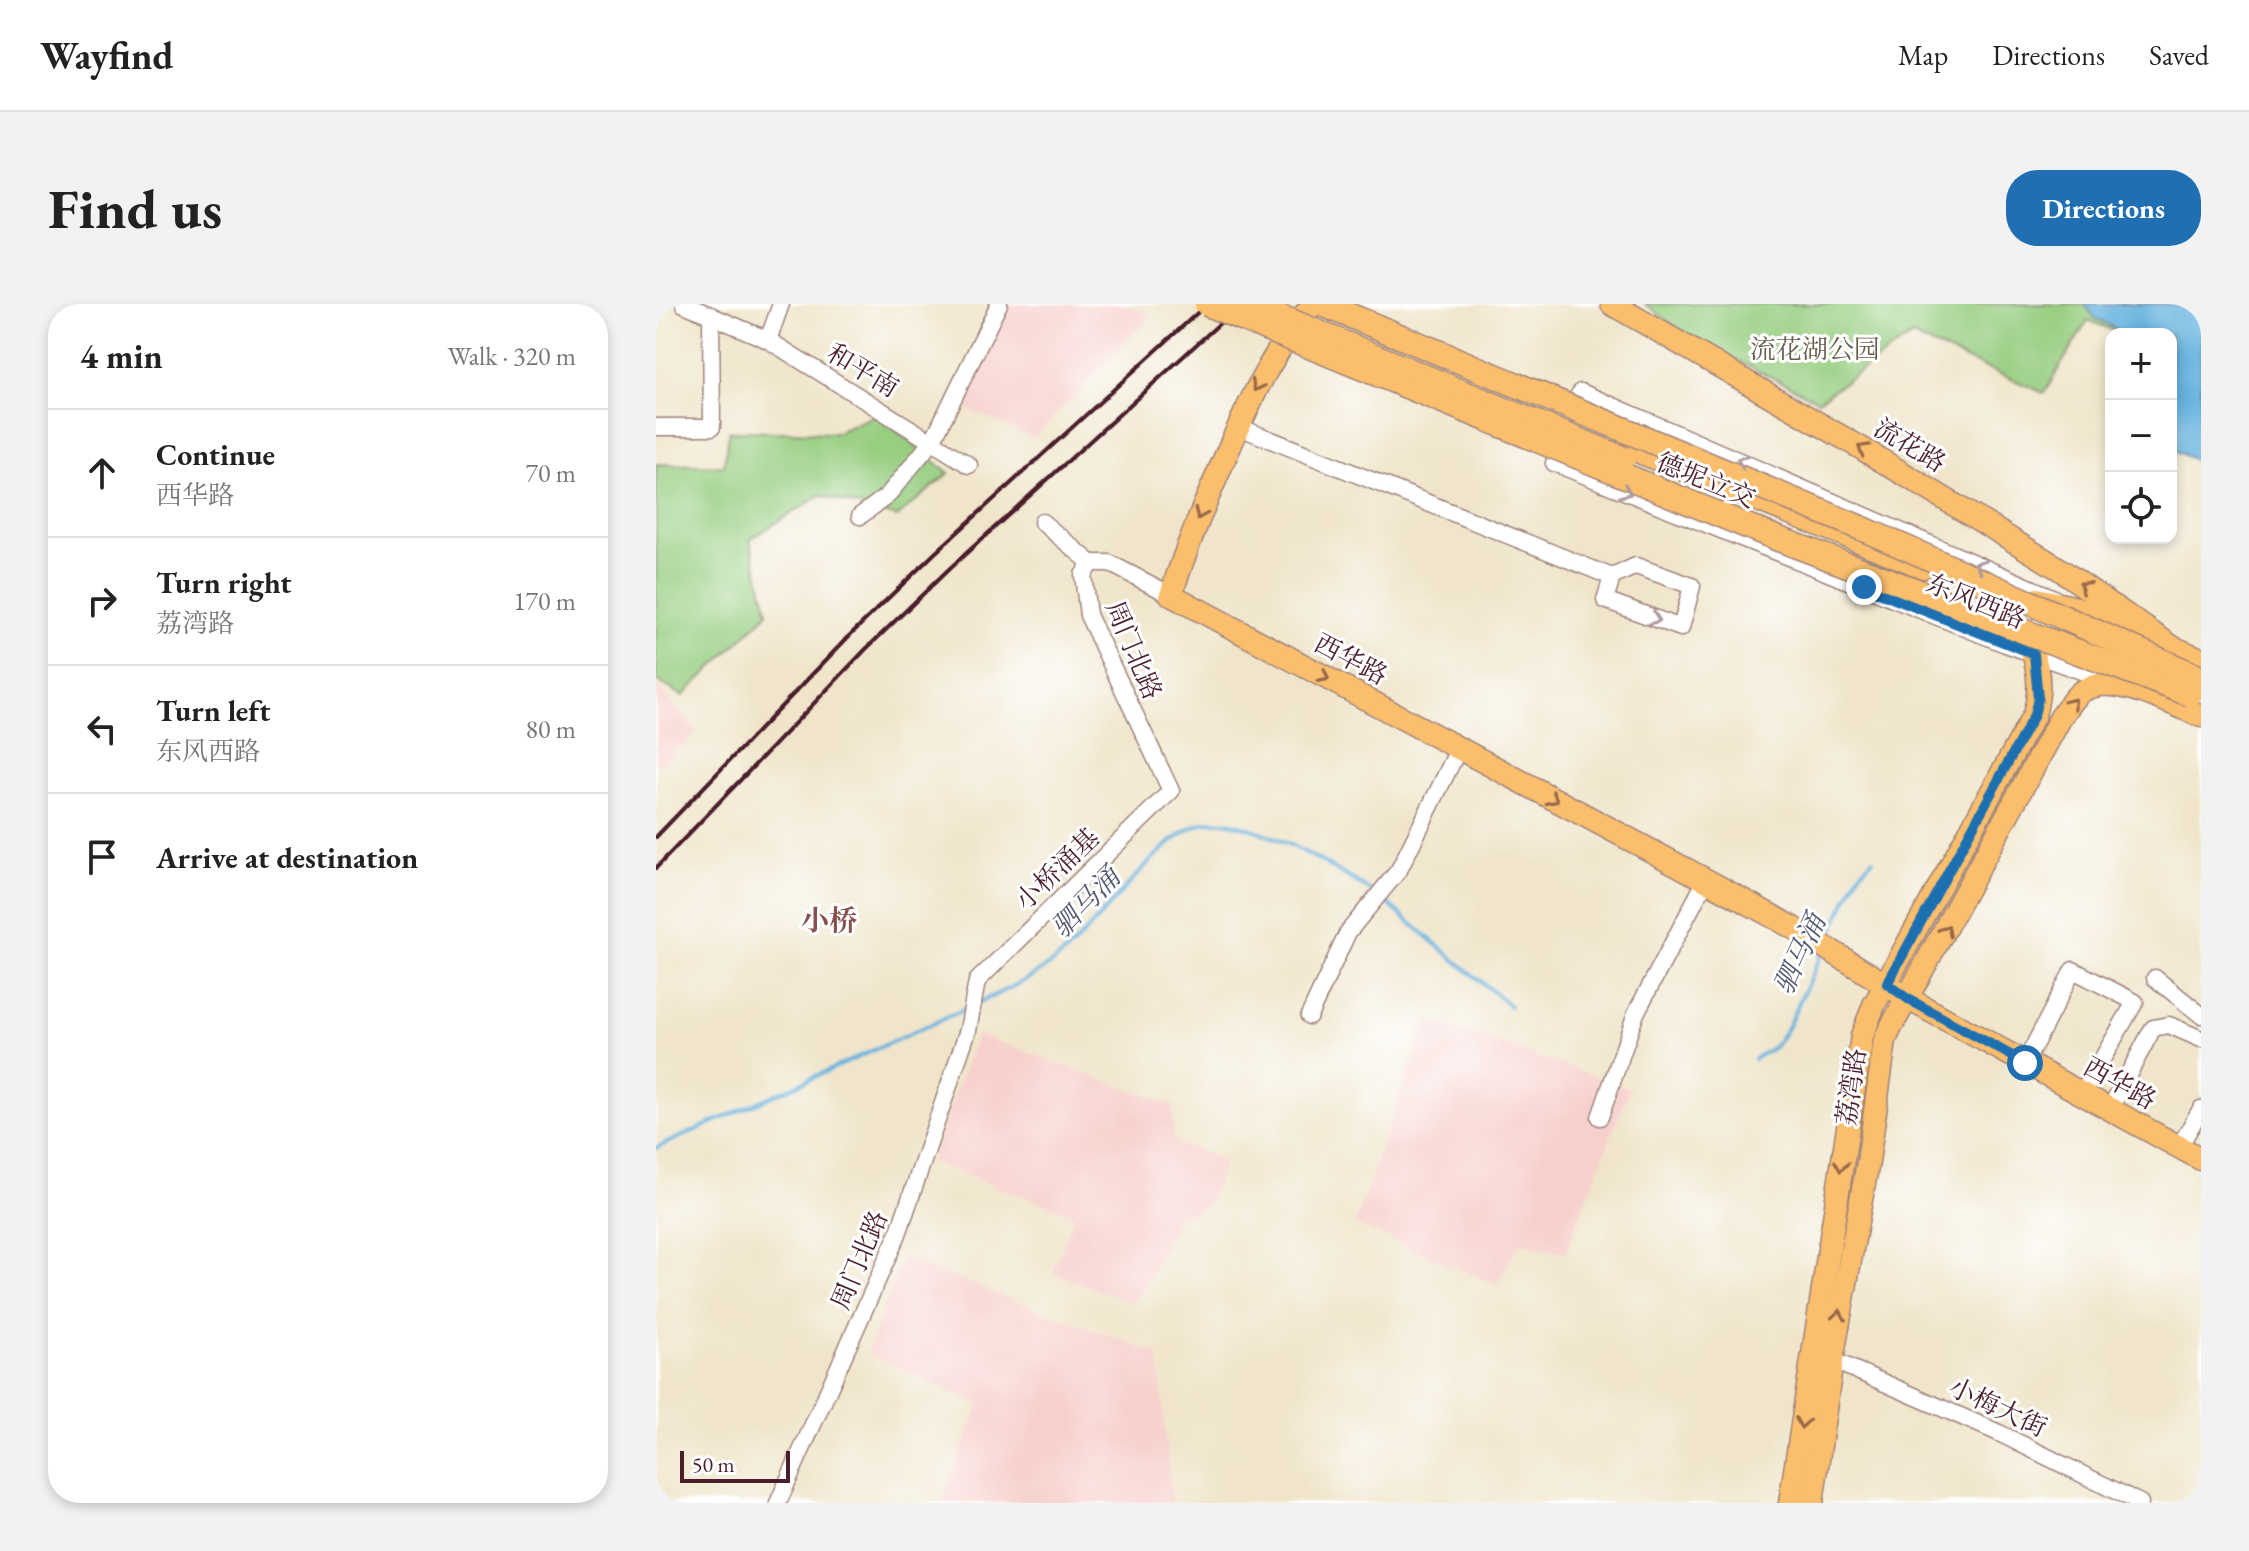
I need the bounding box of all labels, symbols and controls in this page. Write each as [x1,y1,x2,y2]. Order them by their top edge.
text: Wayfind [40,31,174,80]
text: Map [1898,37,1948,73]
text: Directions [1992,37,2105,73]
text: Saved [2149,37,2209,73]
button: Directions [2006,170,2201,246]
text: Find us [48,172,222,245]
map controls [2105,328,2177,544]
button: + [2105,328,2177,400]
park label: 流花湖公园 [1750,332,1880,366]
text: 4 min [80,334,163,378]
street label: 和平南 [821,335,905,405]
text: Walk · 320 m [448,339,576,373]
one-way arrow [1252,378,1267,393]
button: − [2105,400,2177,472]
street label: 流花路 [1868,410,1952,480]
text: Continue [156,435,275,474]
one-way arrow [1857,443,1871,459]
street label: 德坭立交 [1651,445,1761,515]
icon: ahead [80,451,124,495]
one-way arrow [1736,454,1750,470]
text: 70 m [526,456,576,490]
button: locate [2105,472,2177,544]
text: 西华路 [156,478,234,512]
one-way arrow [1618,483,1632,499]
one-way arrow [1193,505,1209,520]
one-way arrow [1974,558,1988,574]
text: Turn right [156,563,292,602]
street label: 东风西路 [1921,566,2031,636]
route end [1846,569,1882,605]
icon: right [80,579,124,623]
one-way arrow [2078,581,2092,596]
text: 170 m [513,584,576,618]
street label: 周门北路 [1098,595,1170,705]
text: 荔湾路 [156,606,234,640]
one-way arrow [1647,609,1661,625]
street label: 西华路 [1309,626,1393,692]
one-way arrow [1315,667,1330,682]
text: Turn left [156,691,270,730]
one-way arrow [2062,698,2077,712]
icon: left [80,707,124,751]
text: 80 m [526,712,576,746]
text: 东风西路 [156,734,260,768]
one-way arrow [1545,789,1560,804]
street label: 小桥涌基 [1008,821,1106,917]
icon: arrive [80,835,124,879]
text: Arrive at destination [156,838,418,877]
water label: 驷马涌 [1043,857,1129,945]
district label: 小桥 [801,902,857,938]
water label: 驷马涌 [1765,906,1834,1000]
one-way arrow [1936,924,1951,938]
route start [2007,1045,2043,1081]
street label: 荔湾路 [1829,1046,1873,1128]
street label: 西华路 [2078,1049,2162,1117]
one-way arrow [1833,1159,1850,1173]
street label: 周门北路 [823,1205,895,1315]
one-way arrow [1830,1308,1847,1322]
street label: 小梅大街 [1944,1370,2052,1444]
one-way arrow [1794,1416,1811,1430]
scale bar [680,1447,790,1483]
text: 50 m [692,1450,735,1479]

